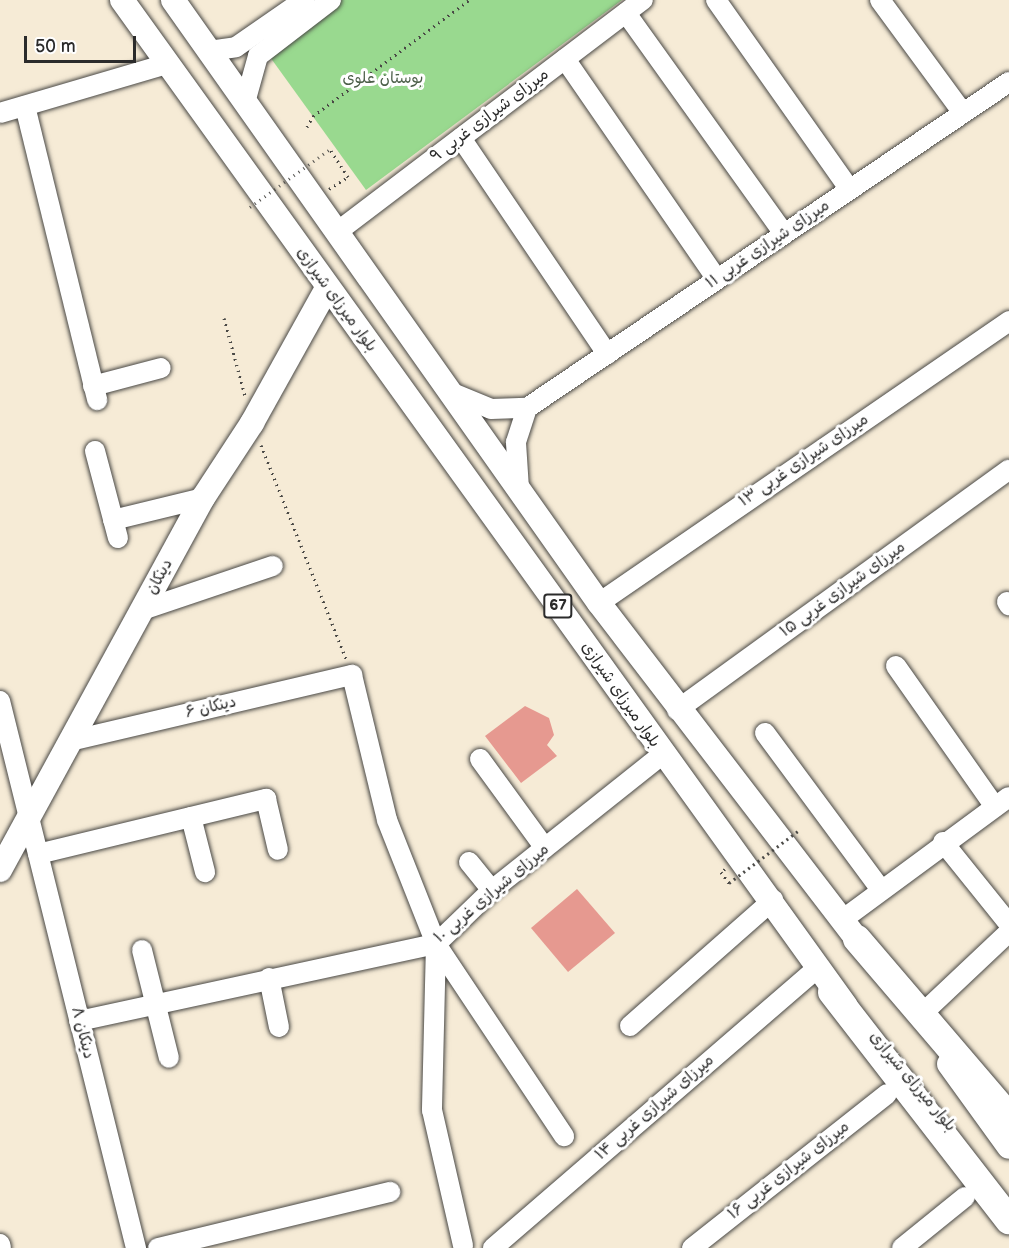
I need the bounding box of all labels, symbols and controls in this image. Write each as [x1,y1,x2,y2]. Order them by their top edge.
scale bar [27,24,140,62]
text: 50 m [35,36,76,57]
street label: میرزای شیرازی غربی ۹ [427,65,553,167]
park label: بوستان علوی [342,69,424,89]
street label: میرزای شیرازی غربی ۱۱ [703,197,833,293]
street label: بلوار میرزای شیرازی [292,244,380,356]
street label: ۱۳ میرزای شیرازی غربی [736,410,872,512]
street label: ۱۵ میرزای شیرازی غربی [777,538,909,642]
street label: دینکان [142,556,178,598]
road number: 67 [543,594,573,618]
street label: بلوار میرزای شیرازی [576,638,664,752]
street label: دینکان ۶ [184,693,238,723]
street label: ۱۰ میرزای شیرازی غربی [431,840,553,948]
street label: ۸ دینکان [66,1005,98,1061]
street label: بلوار میرزای شیرازی [865,1028,959,1136]
street label: ۱۴ میرزای شیرازی غربی [592,1051,718,1165]
street label: ۱۶ میرزای شیرازی غربی [724,1118,854,1224]

